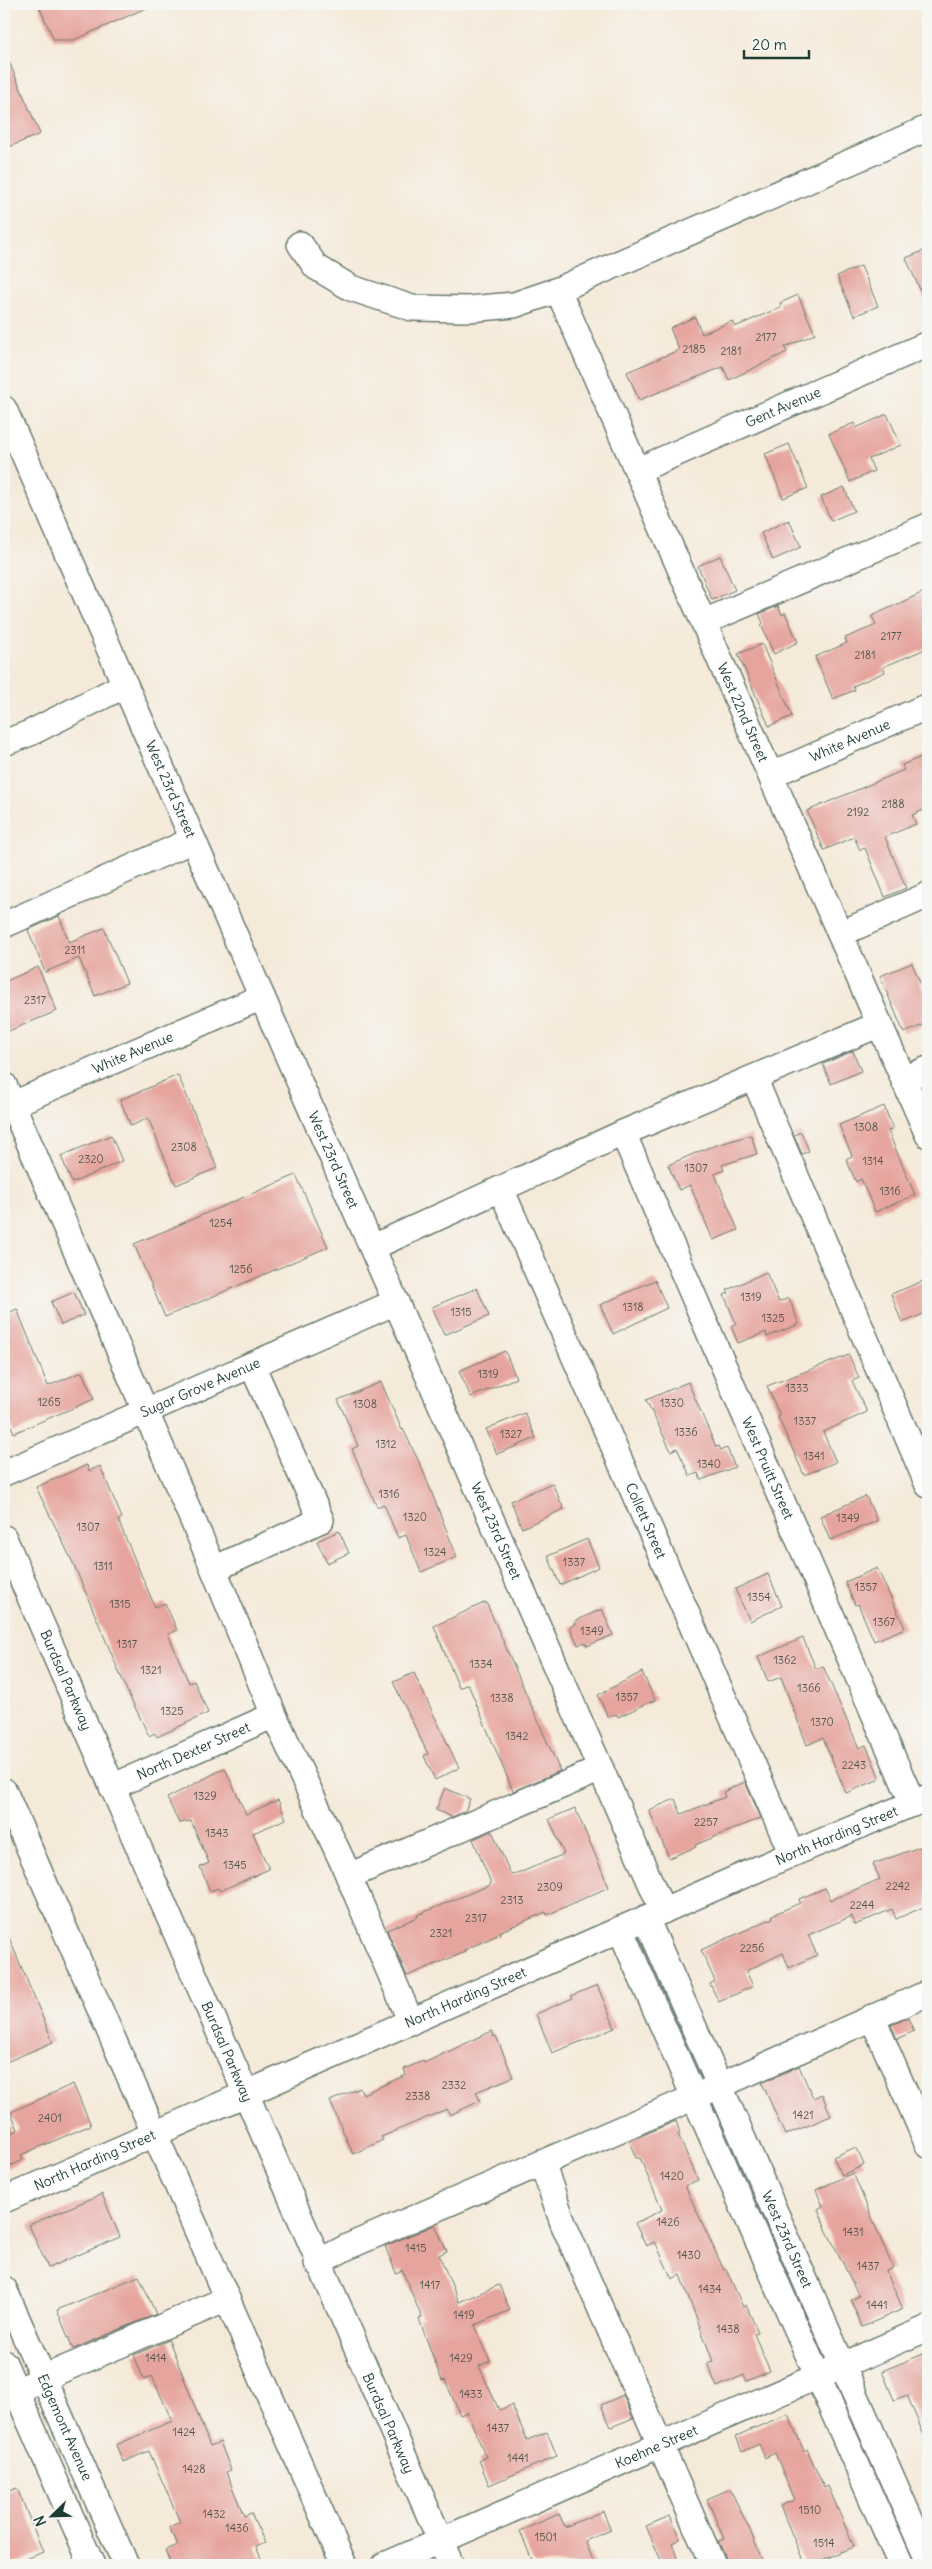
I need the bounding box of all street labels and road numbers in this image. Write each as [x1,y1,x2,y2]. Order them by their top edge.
street label: Gent Avenue [742,383,823,431]
street label: West 22nd Street [713,660,773,765]
street label: White Avenue [807,715,893,766]
street label: West 23rd Street [142,738,200,841]
street label: White Avenue [89,1027,176,1078]
street label: West 23rd Street [304,1109,363,1212]
street label: Sugar Grove Avenue [137,1353,263,1421]
street label: West Pruitt Street [738,1414,798,1522]
street label: West 23rd Street [467,1479,525,1582]
street label: Collett Street [622,1480,671,1562]
street label: Burdsal Parkway [36,1627,96,1733]
street label: North Dexter Street [134,1718,253,1784]
street label: North Harding Street [773,1802,901,1869]
street label: North Harding Street [402,1963,529,2032]
street label: Burdsal Parkway [197,1999,257,2105]
street label: North Harding Street [31,2126,158,2195]
street label: West 23rd Street [758,2188,816,2291]
street label: Burdsal Parkway [359,2370,418,2476]
street label: Edgemont Avenue [34,2371,96,2483]
street label: Koehne Street [612,2421,701,2473]

